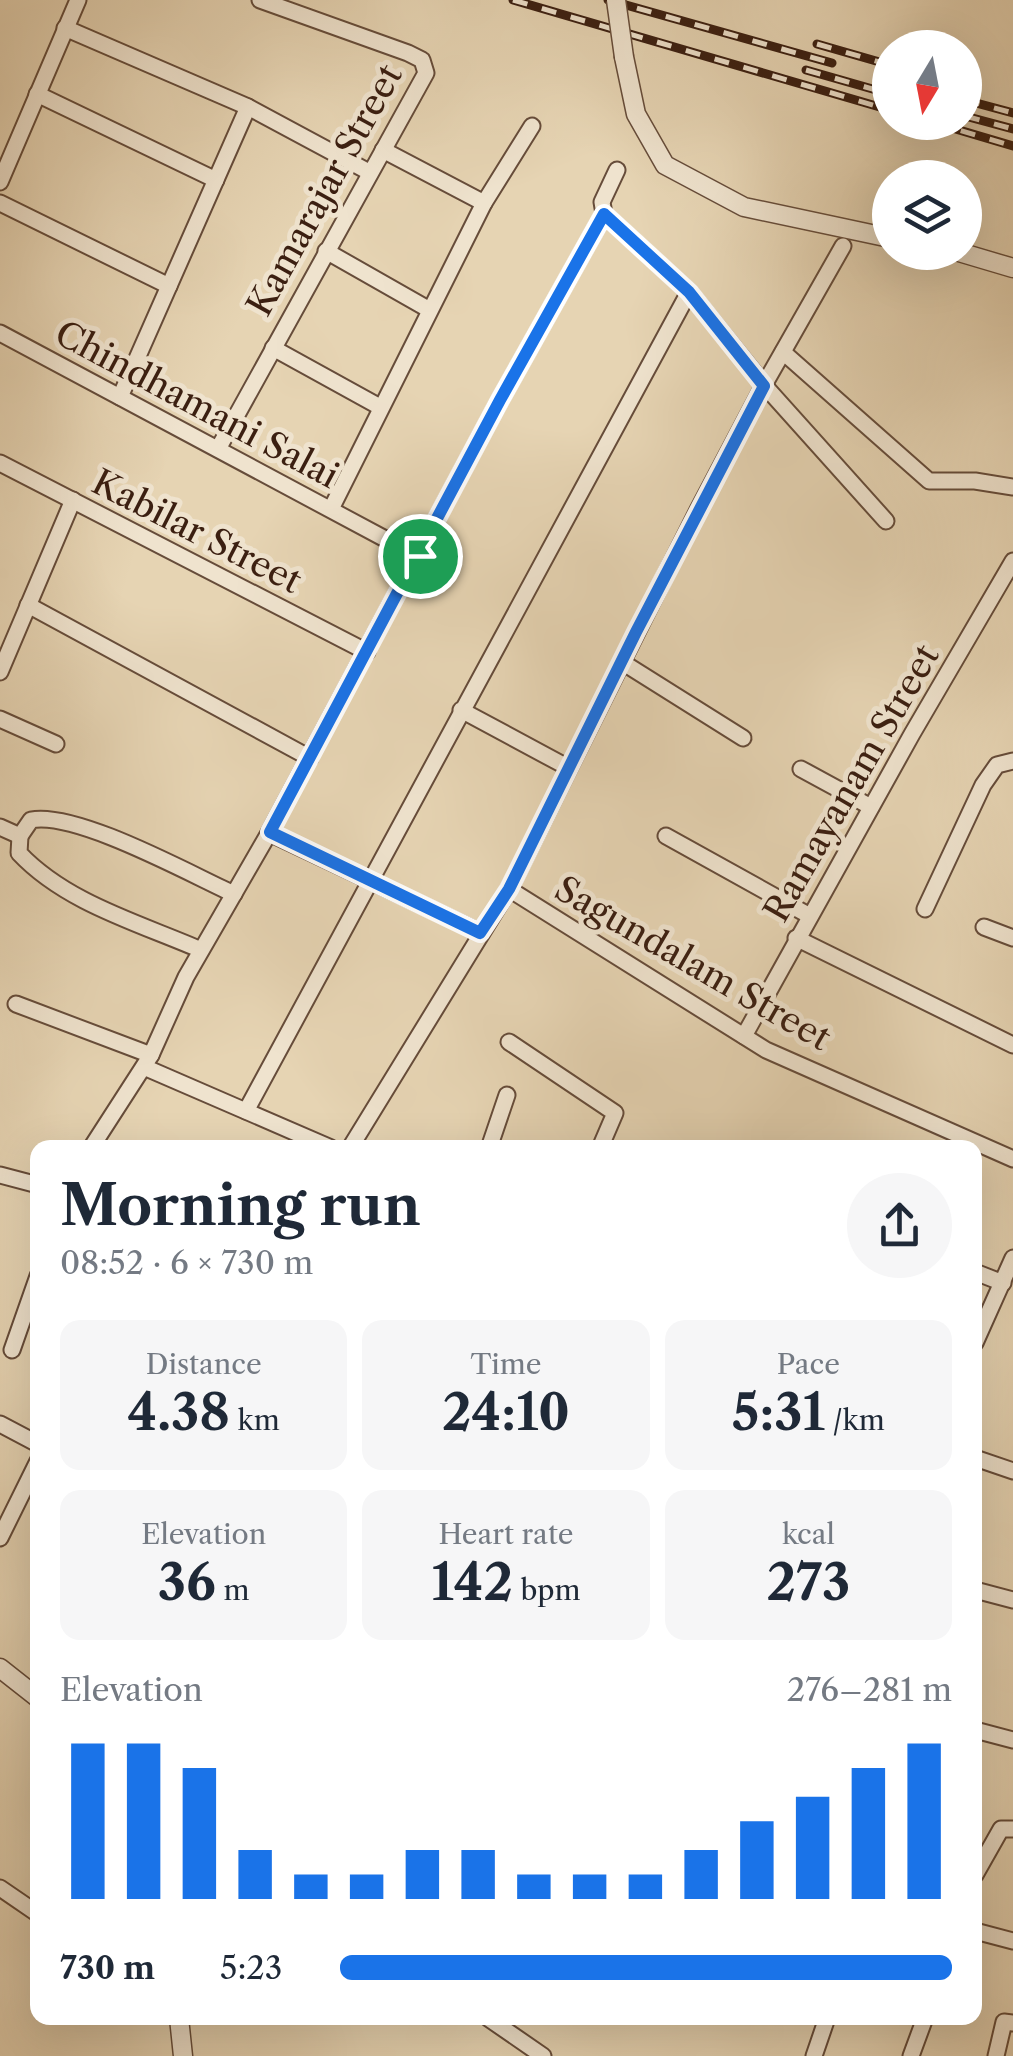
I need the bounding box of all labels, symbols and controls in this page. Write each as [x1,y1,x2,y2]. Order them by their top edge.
north arrow [872,30,982,140]
map controls [872,30,982,270]
street label: Kamarajar Street [237,56,411,323]
button: layers [872,160,982,270]
street label: Chindhamani Salai [48,311,346,497]
street label: Kabilar Street [85,460,309,602]
pin [378,514,463,599]
icon: arrive [393,529,448,584]
street label: Ramayanam Street [754,636,948,929]
street label: Sagundalam Street [548,867,839,1060]
text: Morning run [60,1172,421,1239]
button: share [847,1173,952,1278]
text: 08:52 · 6 × 730 m [60,1243,313,1282]
text: Distance [146,1347,262,1381]
text: Time [471,1347,541,1381]
text: Pace [777,1347,840,1381]
text: 4.38 [128,1381,230,1443]
text: 24:10 [442,1381,570,1443]
text: 5:31 [732,1381,825,1443]
text: km [230,1403,280,1437]
text: /km [825,1403,885,1437]
text: Elevation [141,1517,266,1551]
text: Heart rate [439,1517,573,1551]
text: kcal [782,1517,835,1551]
text: 36 [158,1551,216,1613]
text: 142 [431,1551,513,1613]
text: 273 [766,1551,850,1613]
text: m [216,1573,250,1607]
text: bpm [513,1573,581,1607]
text: Elevation [60,1670,203,1709]
text: 276–281 m [787,1670,952,1709]
text: 730 m [60,1948,155,1987]
text: 5:23 [220,1948,282,1987]

